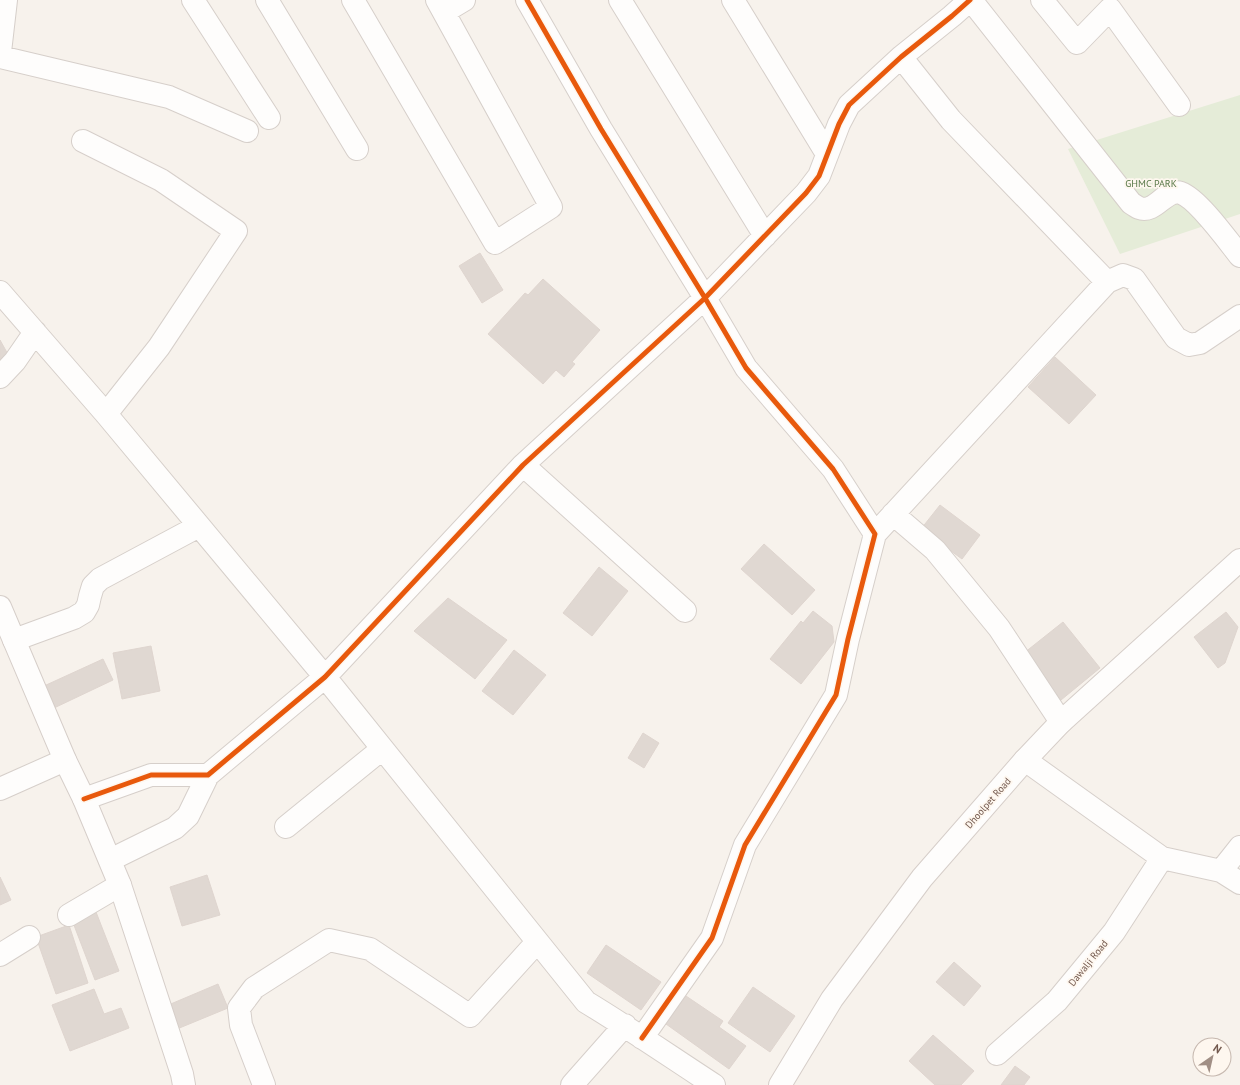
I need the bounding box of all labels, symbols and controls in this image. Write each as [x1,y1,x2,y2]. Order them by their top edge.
park label: GHMC PARK [1125,177,1177,190]
street label: Dhoolpet Road [962,775,1014,831]
street label: Dawalji Road [1065,937,1111,989]
north arrow [1192,1037,1232,1077]
text: N [1211,1041,1225,1057]

